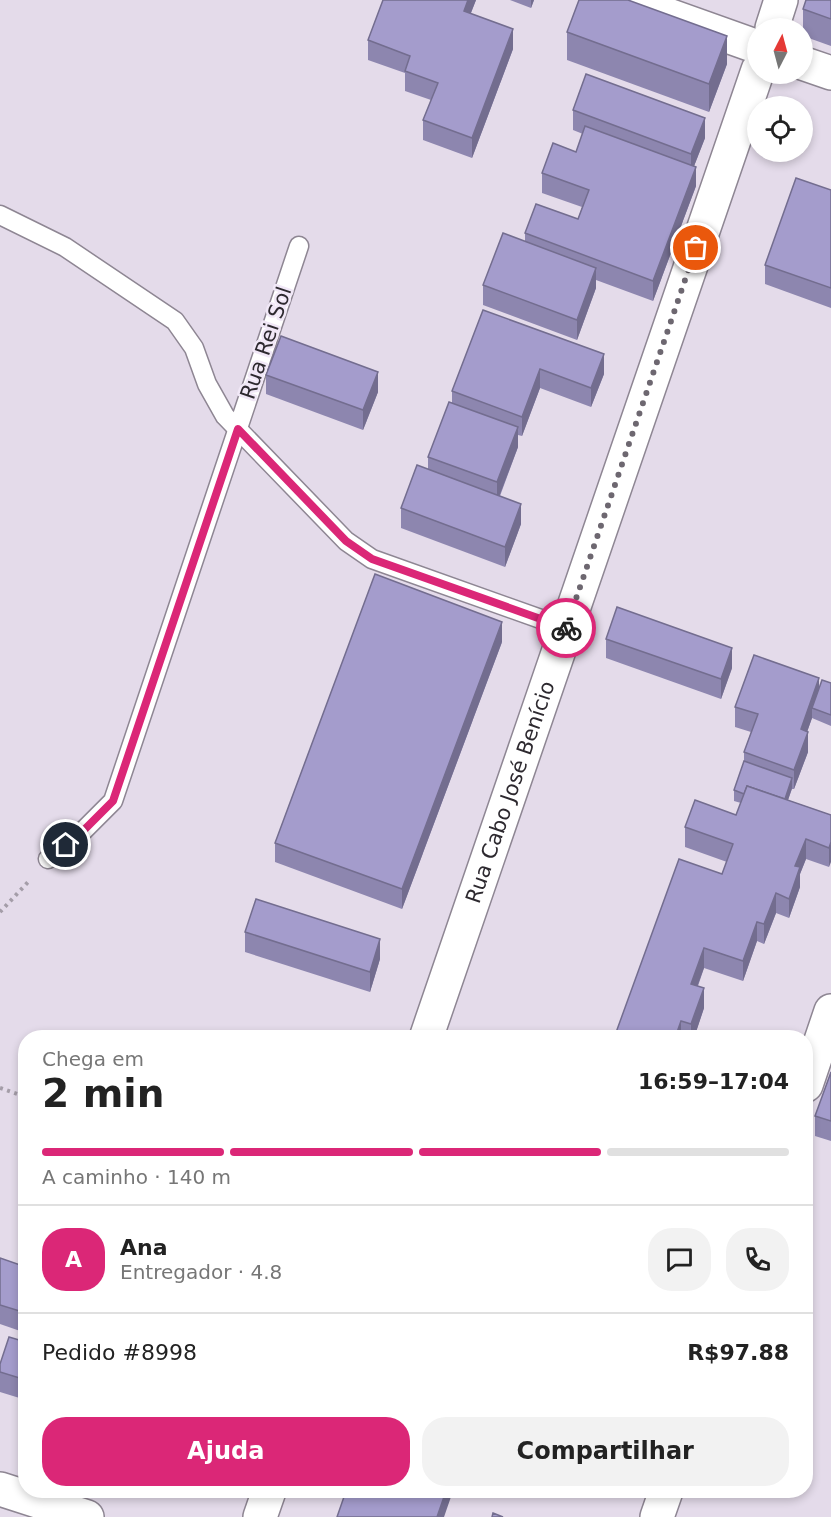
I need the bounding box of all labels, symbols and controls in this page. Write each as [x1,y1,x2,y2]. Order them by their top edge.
north arrow [747,18,813,84]
map controls [747,18,813,162]
button: locate [747,96,813,162]
pin [670,222,721,273]
icon: bag [679,231,712,264]
street label: Rua Rei Sol [236,283,296,403]
courier [536,598,596,658]
icon: bike [550,612,583,645]
street label: Rua Cabo José Benício [461,678,560,906]
pin [40,819,91,870]
icon: home [49,828,82,861]
text: Chega em [42,1047,144,1071]
text: 16:59–17:04 [638,1069,789,1094]
text: 2 min [42,1071,164,1116]
text: A caminho · 140 m [42,1165,231,1189]
button: chat [648,1228,711,1291]
button: phone [726,1228,789,1291]
text: Ana [120,1235,168,1260]
text: A [65,1247,82,1272]
text: Entregador · 4.8 [120,1260,282,1284]
text: Pedido #8998 [42,1340,197,1365]
text: R$97.88 [687,1340,789,1365]
button: Ajuda [42,1417,410,1486]
button: Compartilhar [422,1417,789,1486]

